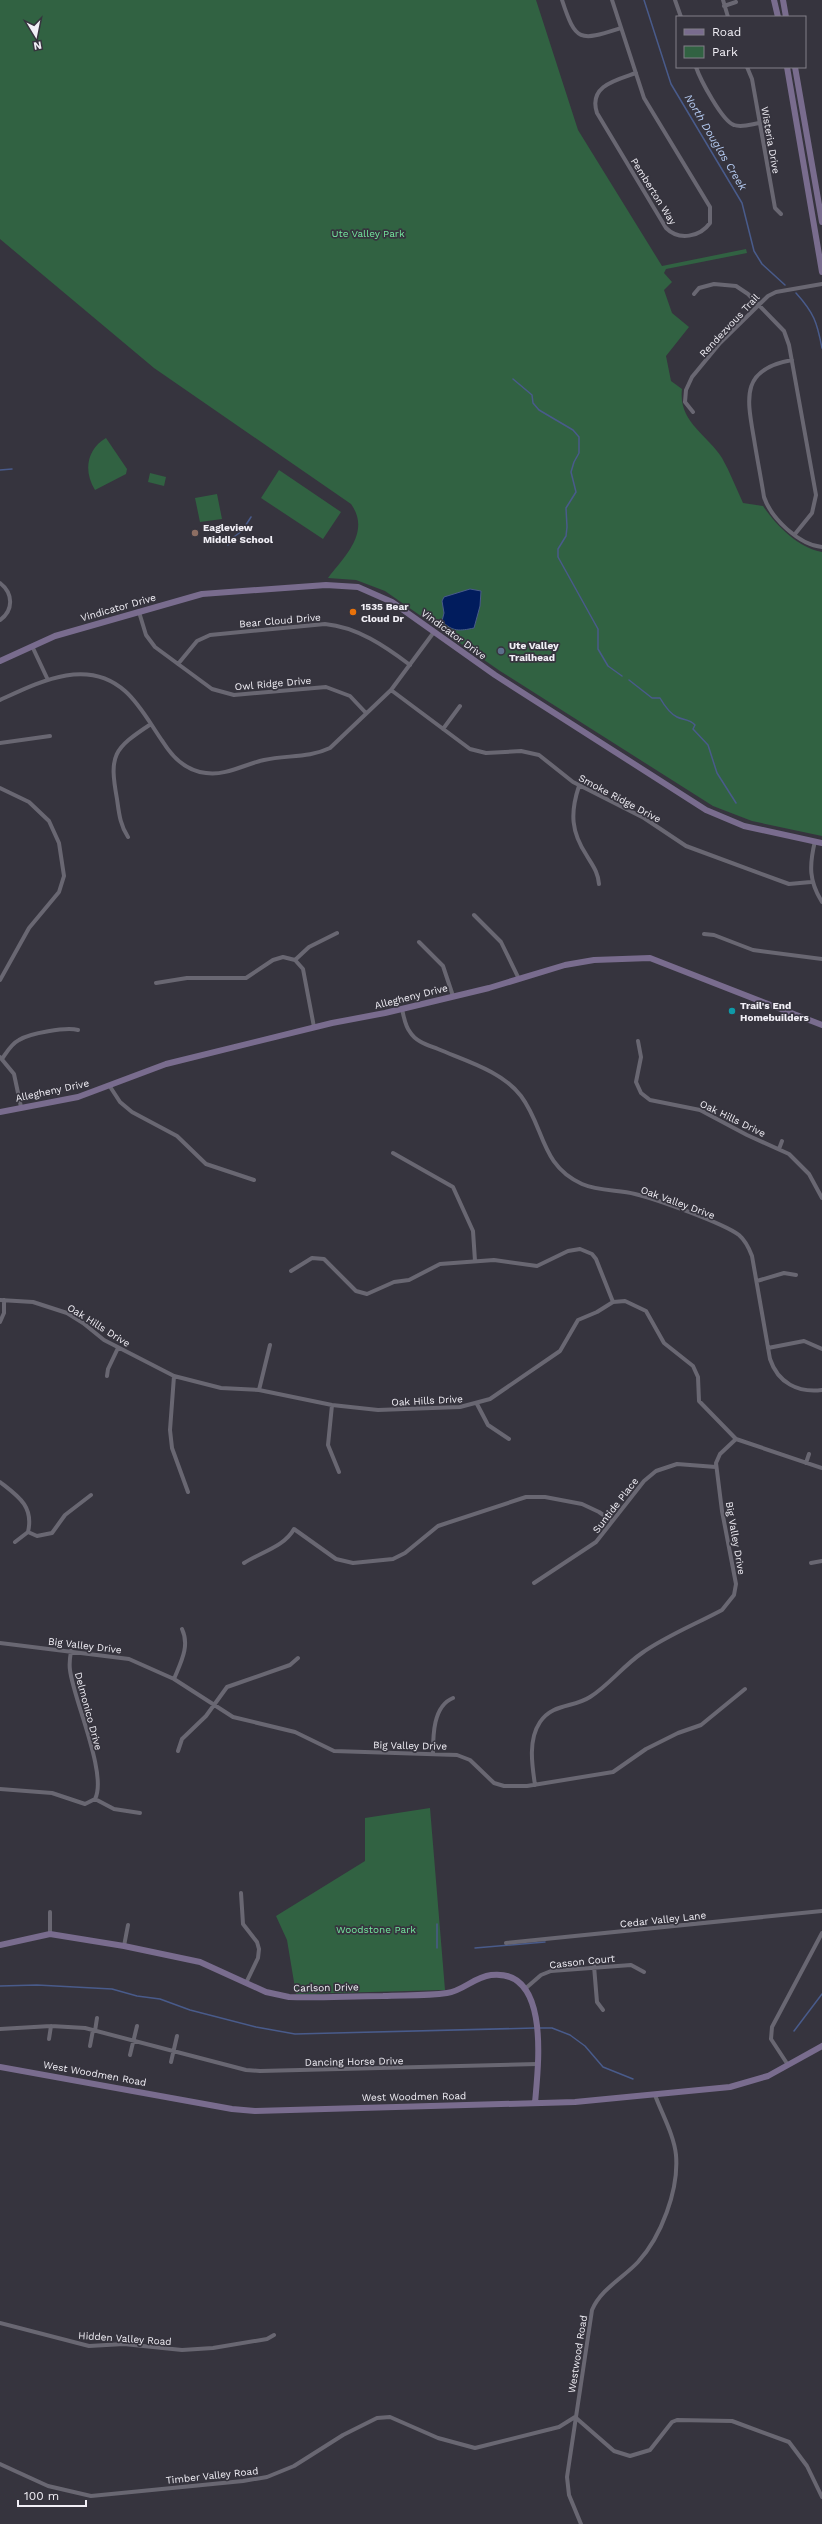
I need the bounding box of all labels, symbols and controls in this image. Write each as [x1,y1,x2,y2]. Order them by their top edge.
north arrow [16,16,56,56]
legend [676,16,806,68]
text: Road [712,25,741,39]
text: N [33,38,43,52]
text: Park [712,45,738,59]
water label: North Douglas Creek [682,92,750,194]
street label: Wisteria Drive [759,106,782,175]
street label: Pemberton Way [629,156,679,227]
park label: Ute Valley Park [331,228,405,239]
street label: Rendezvous Trail [697,292,761,359]
place label: Eagleview Middle School [203,522,274,545]
marker: Eagleview Middle School [190,528,200,538]
street label: Vindicator Drive [79,591,157,623]
place label: 1535 Bear Cloud Dr [361,601,409,624]
marker: 1535 Bear Cloud Dr [348,607,358,617]
street label: Vindicator Drive [419,607,489,662]
street label: Bear Cloud Drive [239,611,322,630]
place label: Ute Valley Trailhead [509,640,559,663]
marker: Ute Valley Trailhead [496,646,506,656]
street label: Owl Ridge Drive [234,675,312,692]
street label: Smoke Ridge Drive [577,772,663,825]
street label: Allegheny Drive [373,982,449,1011]
place label: Trail's End Homebuilders [740,1000,809,1023]
marker: Trail's End Homebuilders [727,1006,737,1016]
street label: Allegheny Drive [14,1077,90,1104]
street label: Oak Hills Drive [698,1098,768,1139]
street label: Oak Valley Drive [639,1184,717,1221]
street label: Oak Hills Drive [65,1302,132,1349]
street label: Oak Hills Drive [391,1393,463,1408]
street label: Suntide Place [590,1475,641,1535]
street label: Big Valley Drive [724,1501,747,1576]
street label: Big Valley Drive [48,1636,123,1655]
street label: Delmonico Drive [73,1671,104,1752]
street label: Big Valley Drive [373,1739,447,1752]
street label: Cedar Valley Lane [619,1909,707,1929]
park label: Woodstone Park [336,1924,416,1935]
street label: Casson Court [549,1953,616,1970]
street label: Carlson Drive [293,1981,359,1994]
street label: Dancing Horse Drive [305,2055,404,2068]
street label: West Woodmen Road [42,2059,147,2088]
street label: West Woodmen Road [362,2090,466,2103]
street label: Westwood Road [566,2314,589,2394]
street label: Hidden Valley Road [78,2330,172,2347]
street label: Timber Valley Road [165,2465,259,2486]
scale bar [18,2482,86,2508]
text: 100 m [24,2489,59,2503]

